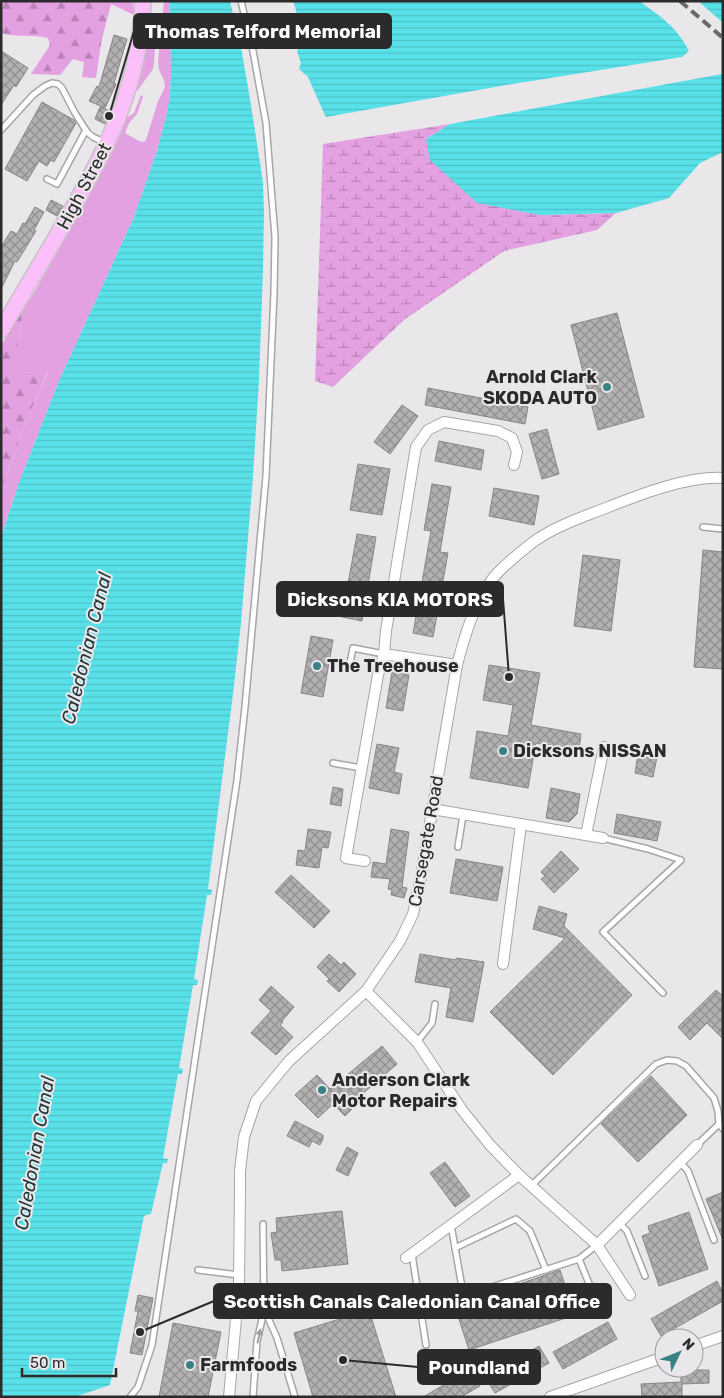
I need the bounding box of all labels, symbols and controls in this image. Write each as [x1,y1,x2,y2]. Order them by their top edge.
callout: Thomas Telford Memorial [134,14,391,48]
text: Thomas Telford Memorial [145,20,381,43]
street label: High Street [52,139,116,233]
place label: Arnold Clark SKODA AUTO [483,366,597,409]
marker: Arnold Clark SKODA AUTO [601,381,613,393]
water label: Caledonian Canal [56,569,117,726]
callout: Dicksons KIA MOTORS [277,582,503,616]
text: Dicksons KIA MOTORS [287,588,493,611]
place label: The Treehouse [327,655,459,677]
marker: The Treehouse [311,660,323,672]
place label: Dicksons NISSAN [513,740,667,762]
marker: Dicksons NISSAN [497,745,509,757]
street label: Carsegate Road [404,774,448,908]
place label: Anderson Clark Motor Repairs [332,1069,471,1112]
water label: Caledonian Canal [10,1074,59,1232]
marker: Anderson Clark Motor Repairs [316,1084,328,1096]
callout: Scottish Canals Caledonian Canal Office [214,1284,611,1318]
text: Scottish Canals Caledonian Canal Office [224,1290,600,1313]
one-way arrow [255,1328,263,1344]
north arrow [654,1328,704,1378]
text: N [678,1335,698,1354]
scale bar [22,1346,116,1378]
callout: Poundland [418,1350,540,1384]
text: 50 m [30,1354,65,1372]
place label: Farmfoods [200,1354,297,1376]
text: Poundland [428,1356,530,1379]
marker: Farmfoods [184,1359,196,1371]

